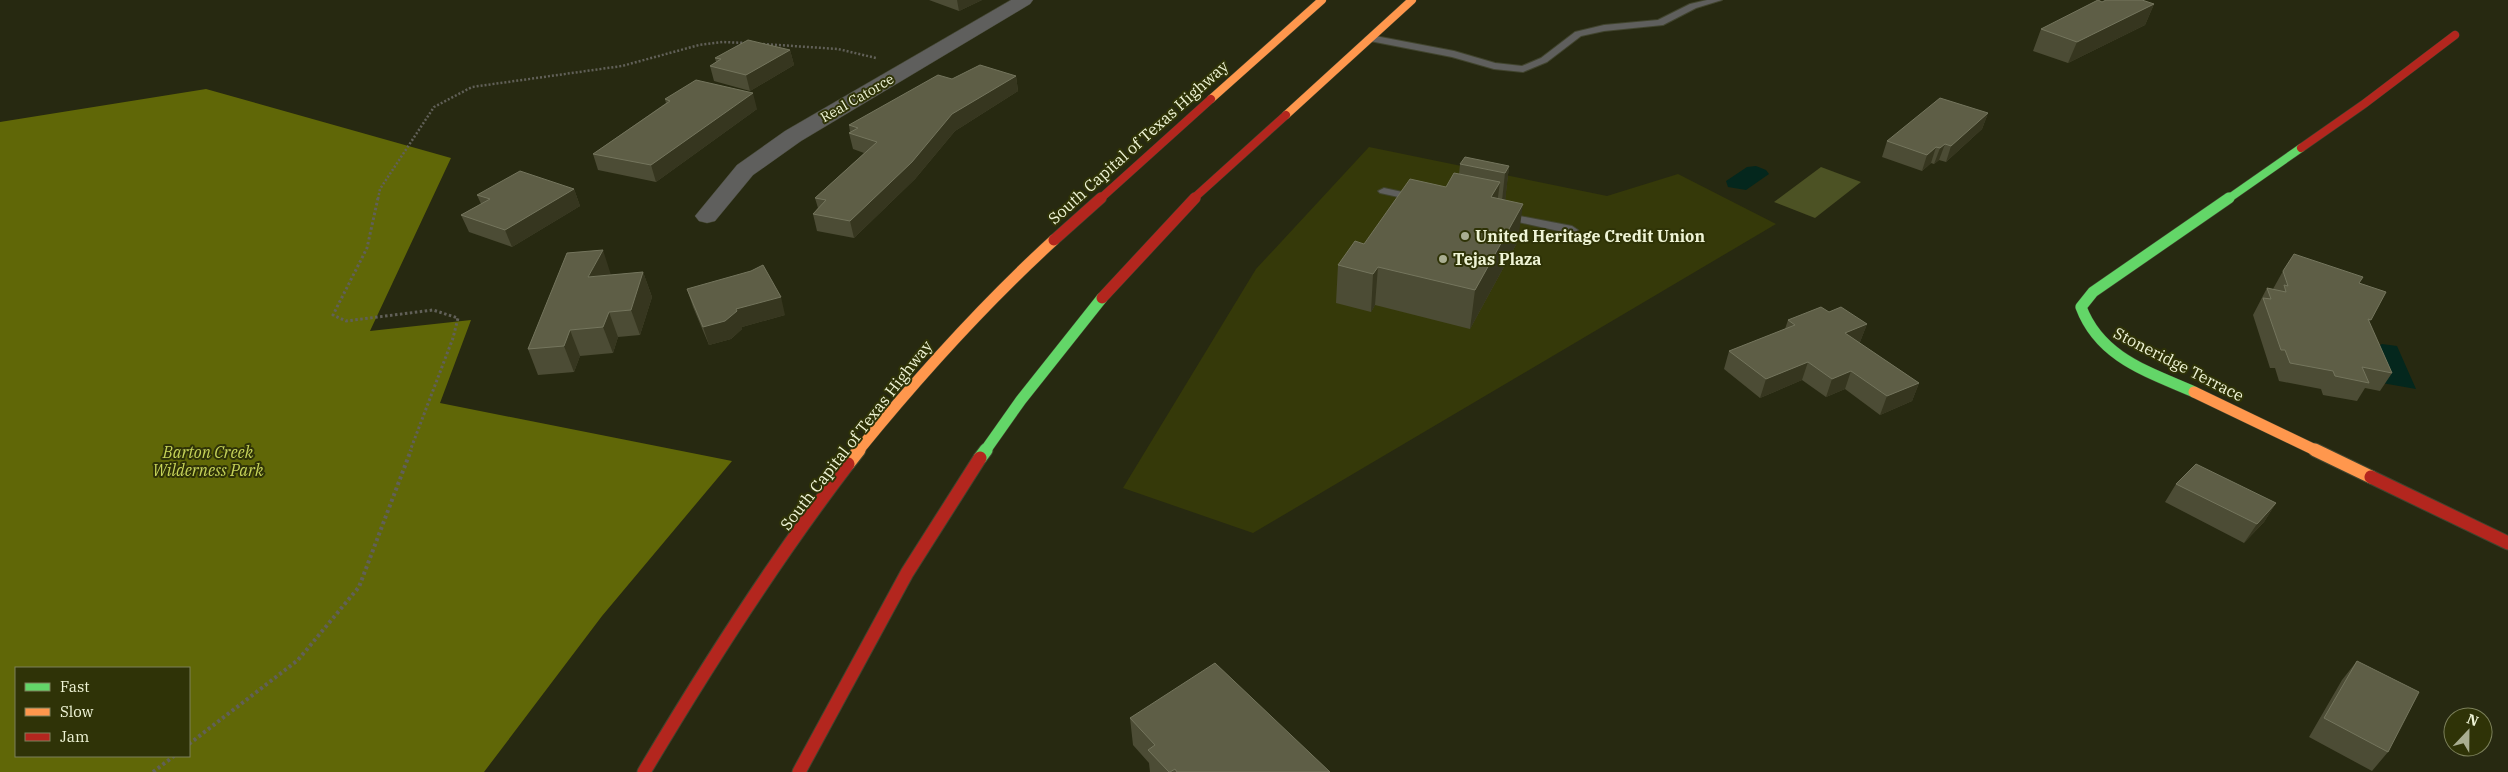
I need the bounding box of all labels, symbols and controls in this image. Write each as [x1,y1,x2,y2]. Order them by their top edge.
street label: South Capital of Texas Highway [1044,55,1233,228]
street label: Real Catorce [817,70,897,126]
place label: United Heritage Credit Union [1475,226,1705,246]
marker: United Heritage Credit Union [1459,230,1471,242]
place label: Tejas Plaza [1453,249,1541,269]
marker: Tejas Plaza [1437,253,1449,265]
street label: Stoneridge Terrace [2111,323,2247,405]
street label: South Capital of Texas Highway [776,336,937,534]
park label: Barton Creek Wilderness Park [152,442,264,480]
legend [15,667,190,757]
text: Fast [60,677,90,696]
text: Slow [60,702,94,721]
north arrow [2443,707,2493,757]
text: N [2464,710,2481,730]
text: Jam [60,727,89,746]

